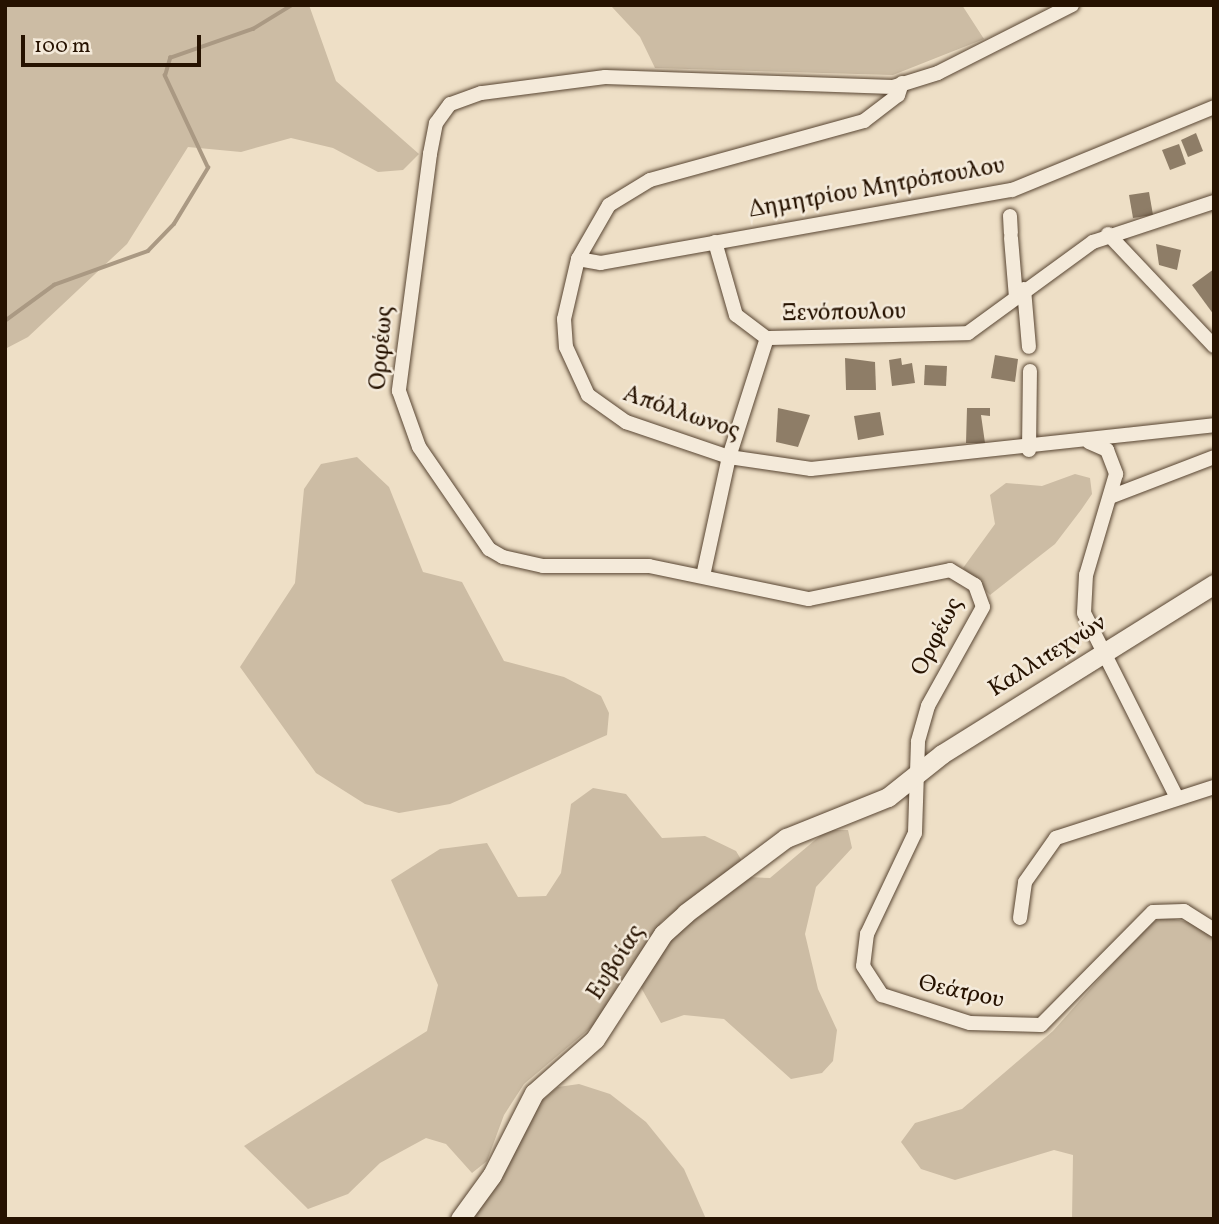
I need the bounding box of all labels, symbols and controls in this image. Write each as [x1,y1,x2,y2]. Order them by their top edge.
scale bar [24,21,205,65]
text: 100 m [34,32,91,61]
street label: Δημητρίου Μητρόπουλου [747,152,1007,226]
street label: Ξενόπουλου [782,299,906,329]
street label: Ορφέως [365,305,401,391]
street label: Απόλλωνος [619,381,743,447]
street label: Ορφέως [906,593,970,681]
street label: Καλλιτεχνών [984,609,1112,705]
street label: Ευβοίας [582,920,652,1006]
street label: Θεάτρου [916,970,1006,1016]

